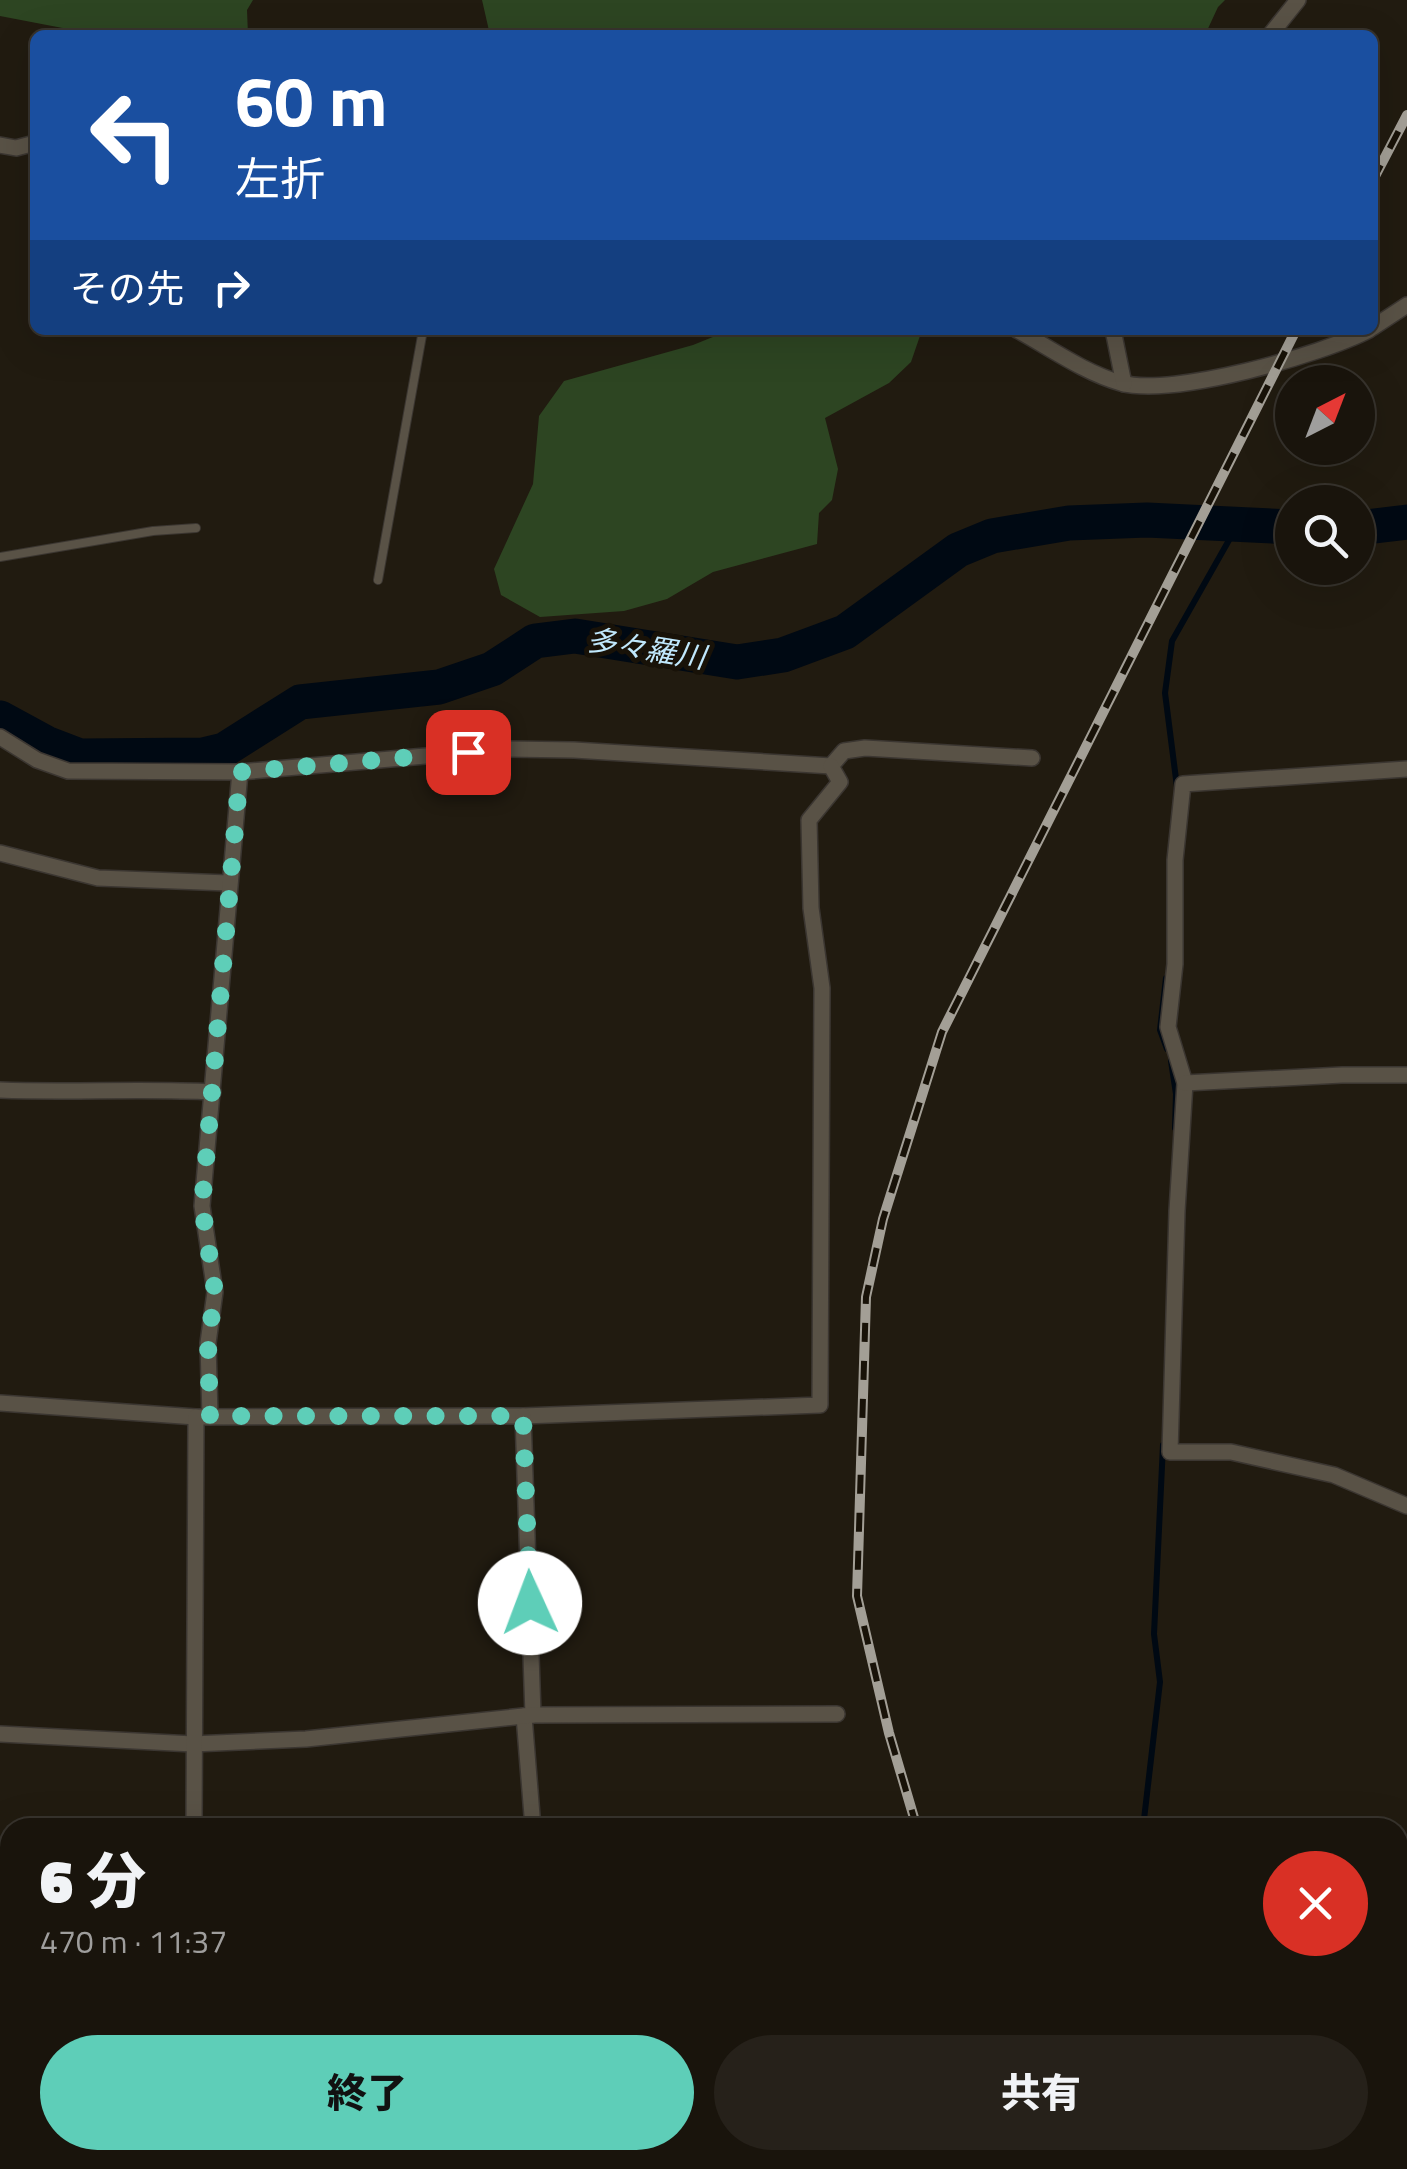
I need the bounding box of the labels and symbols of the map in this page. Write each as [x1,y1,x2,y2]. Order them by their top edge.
north arrow [1275,365,1375,465]
water label: 多々羅川 [583,616,712,681]
pin [426,710,511,795]
position arrow [478,1551,582,1655]

